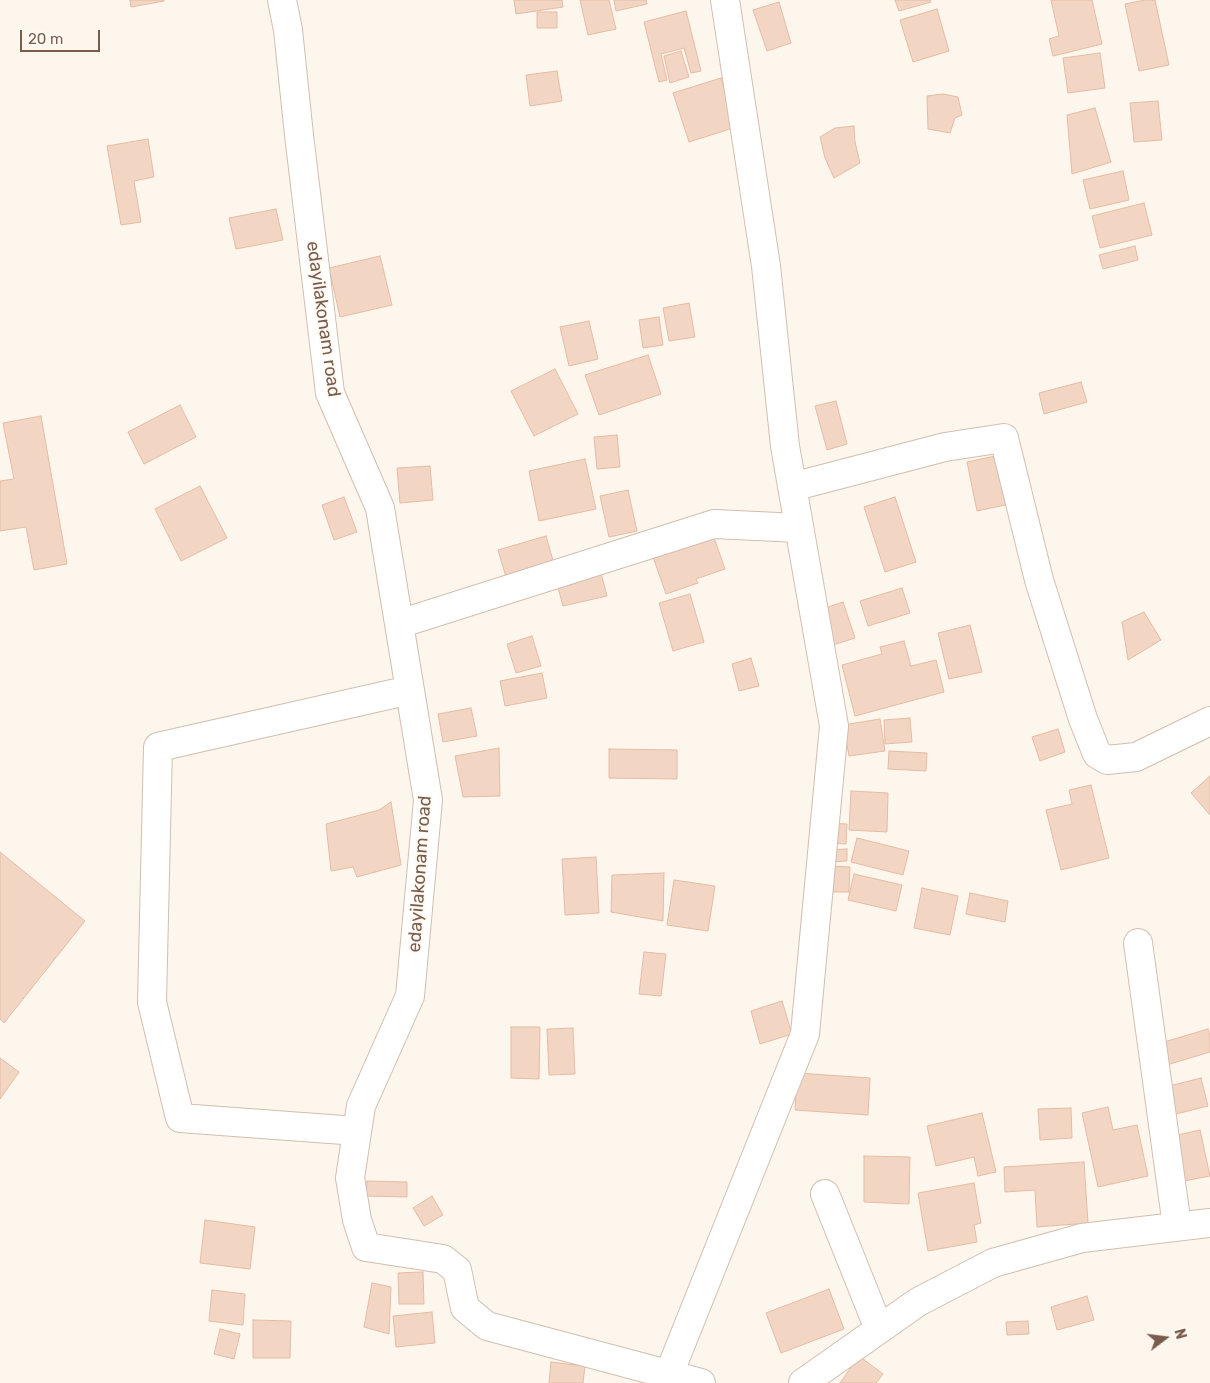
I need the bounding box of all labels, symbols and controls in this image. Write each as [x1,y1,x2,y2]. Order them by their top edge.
scale bar [22,20,102,52]
text: 20 m [28,30,63,48]
street label: edayilakonam road [301,240,345,398]
street label: edayilakonam road [404,795,436,953]
north arrow [1140,1313,1190,1363]
text: N [1170,1327,1189,1341]

